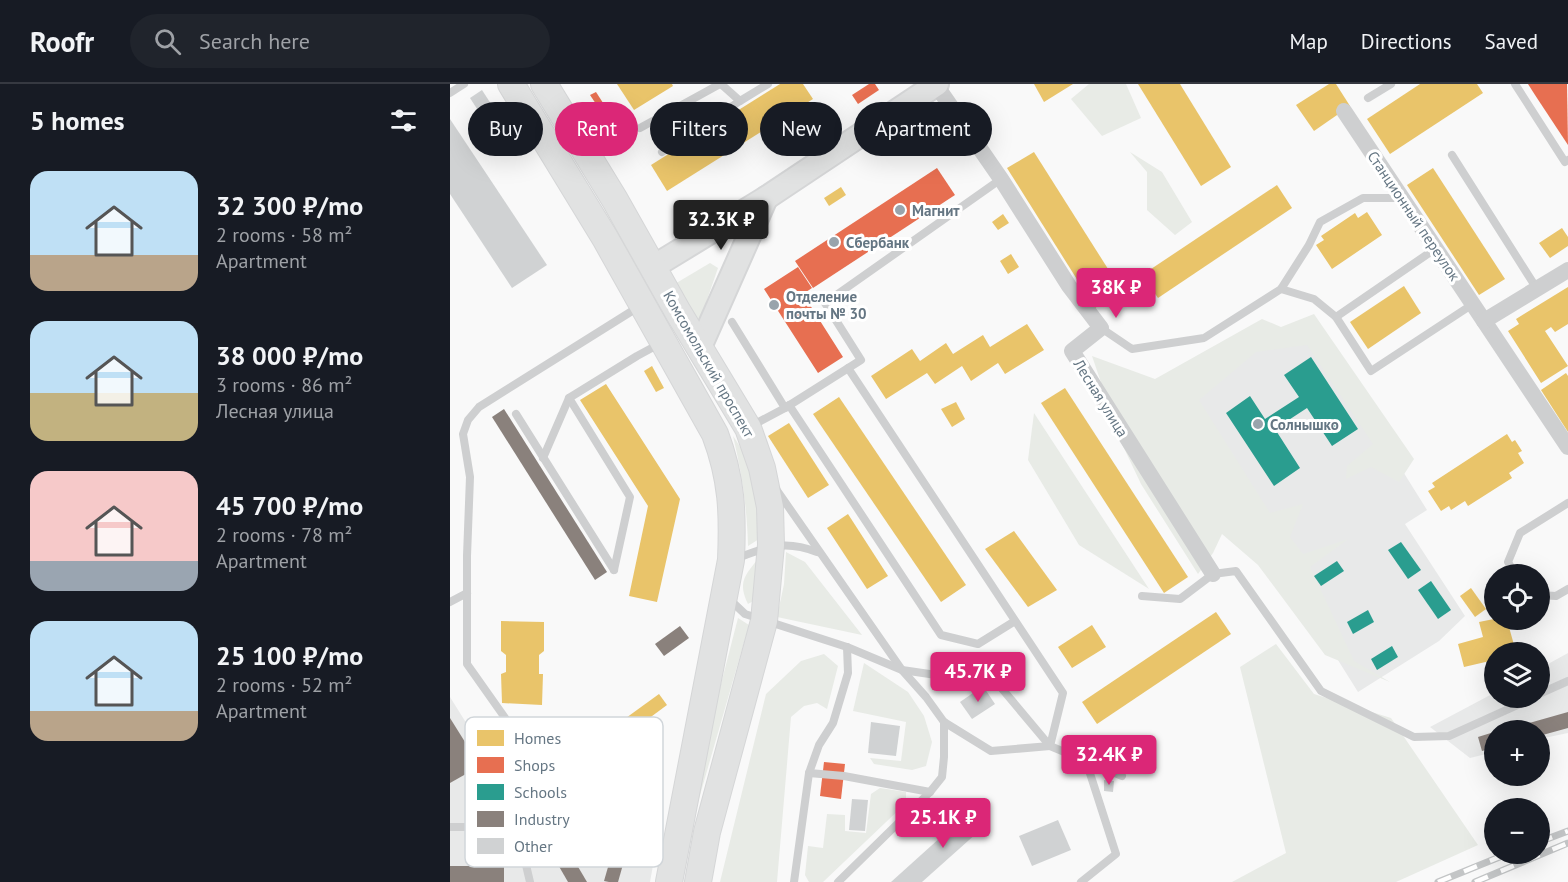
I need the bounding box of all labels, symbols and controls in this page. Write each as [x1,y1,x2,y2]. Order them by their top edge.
search box [130,14,550,68]
text: Roofr [30,23,94,60]
icon: search [151,25,184,58]
text: Search here [199,27,310,55]
text: Map [1289,28,1328,55]
text: Directions [1361,28,1452,55]
text: Saved [1485,28,1538,55]
chip: Buy [468,102,543,156]
chip: Rent [555,102,638,156]
chip: Filters [650,102,748,156]
chip: New [760,102,842,156]
chip: Apartment [854,102,992,156]
text: 5 homes [30,104,125,137]
icon: filters [387,104,420,137]
street label: Станционный переулок [1363,147,1465,285]
text: 32 300 ₽/mo [216,189,363,222]
icon: home [78,195,150,267]
pin: 32.3K ₽ [666,200,776,251]
place label: Магнит [912,201,960,220]
marker: Магнит [893,203,907,217]
text: 32.3K ₽ [687,206,755,232]
text: 2 rooms · 58 m² [216,222,352,248]
place label: Сбербанк [846,233,910,252]
marker: Сбербанк [827,235,841,249]
text: Apartment [216,248,307,274]
pin: 38K ₽ [1074,268,1158,319]
text: 38K ₽ [1091,274,1141,300]
street label: Комсомольский проспект [659,287,759,441]
place label: Отделение почты № 30 [786,287,866,323]
marker: Отделение почты № 30 [767,298,781,312]
text: 38 000 ₽/mo [216,339,363,372]
icon: home [78,345,150,417]
street label: Лесная улица [1069,355,1132,441]
text: 3 rooms · 86 m² [216,372,352,398]
text: Лесная улица [216,398,334,424]
place label: Солнышко [1270,415,1339,434]
marker: Солнышко [1251,417,1265,431]
text: 45 700 ₽/mo [216,489,363,522]
icon: home [78,495,150,567]
text: 2 rooms · 78 m² [216,522,352,548]
text: Apartment [216,548,307,574]
map controls [1484,564,1550,864]
button: locate [1484,564,1550,630]
text: 25 100 ₽/mo [216,639,363,672]
button: layers [1484,642,1550,708]
icon: home [78,645,150,717]
pin: 45.7K ₽ [923,652,1033,703]
text: 45.7K ₽ [944,658,1012,684]
text: 2 rooms · 52 m² [216,672,352,698]
text: Apartment [216,698,307,724]
legend [465,717,663,867]
button: + [1484,720,1550,786]
text: Homes [514,728,561,748]
pin: 32.4K ₽ [1054,735,1164,786]
text: 32.4K ₽ [1075,741,1143,767]
text: Shops [514,755,555,775]
text: Schools [514,782,567,802]
pin: 25.1K ₽ [888,798,998,849]
button: − [1484,798,1550,864]
text: 25.1K ₽ [909,804,977,830]
text: Industry [514,809,570,829]
text: Other [514,836,553,856]

